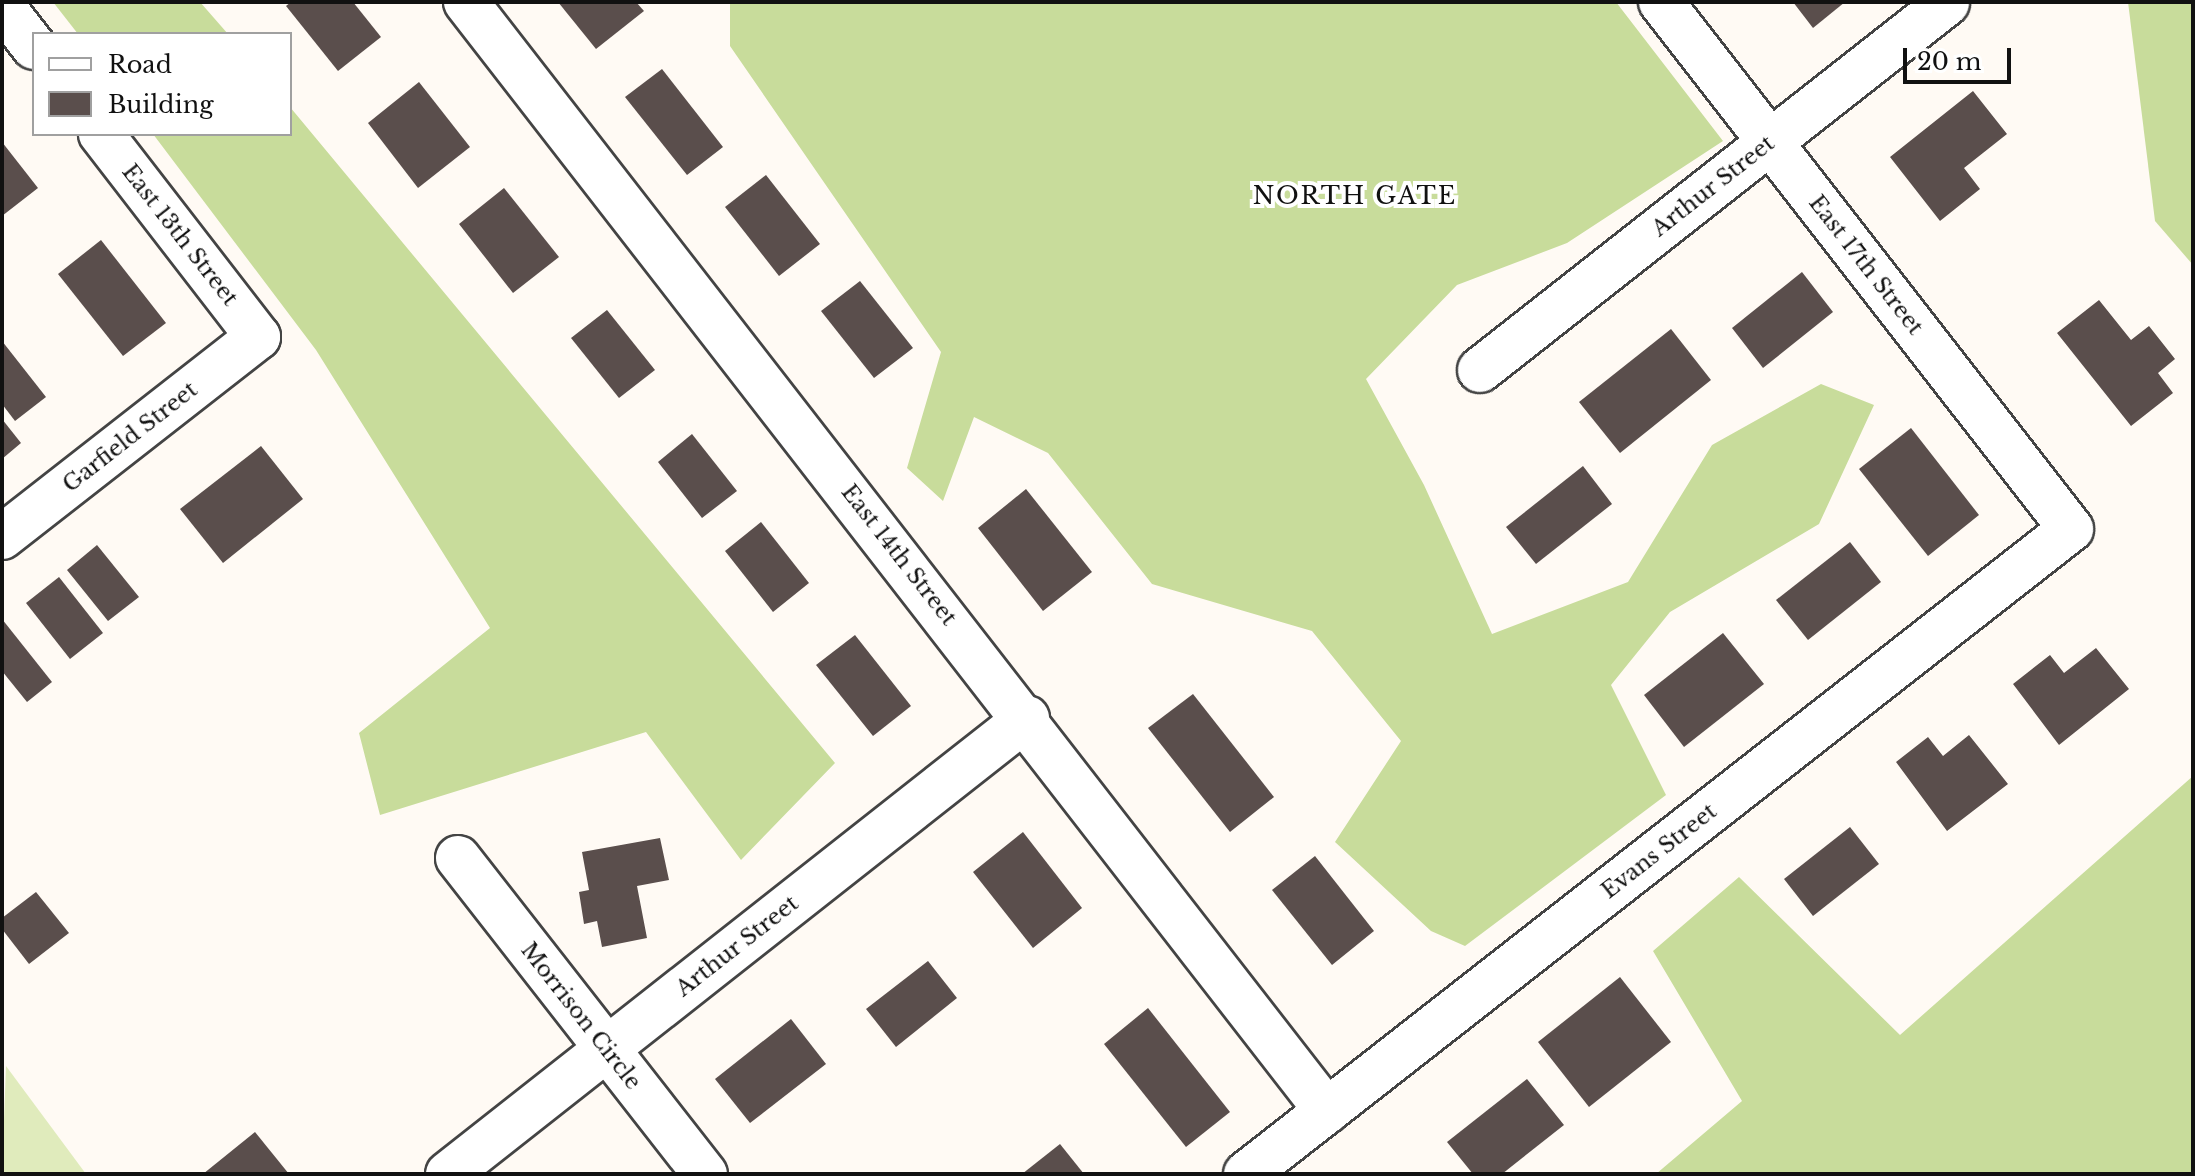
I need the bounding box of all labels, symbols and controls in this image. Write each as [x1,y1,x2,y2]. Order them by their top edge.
legend [32,32,292,136]
scale bar [1907,32,2015,82]
text: 20 m [1917,47,1982,76]
text: Road [108,50,172,79]
text: Building [108,90,214,119]
street label: Arthur Street [1646,130,1780,242]
street label: East 13th Street [117,159,243,311]
district label: NORTH GATE [1253,182,1457,210]
street label: East 17th Street [1803,190,1929,340]
street label: Garfield Street [58,376,202,498]
street label: East 14th Street [836,479,962,631]
street label: Evans Street [1596,798,1722,904]
street label: Arthur Street [670,890,804,1002]
street label: Morrison Circle [515,937,647,1095]

